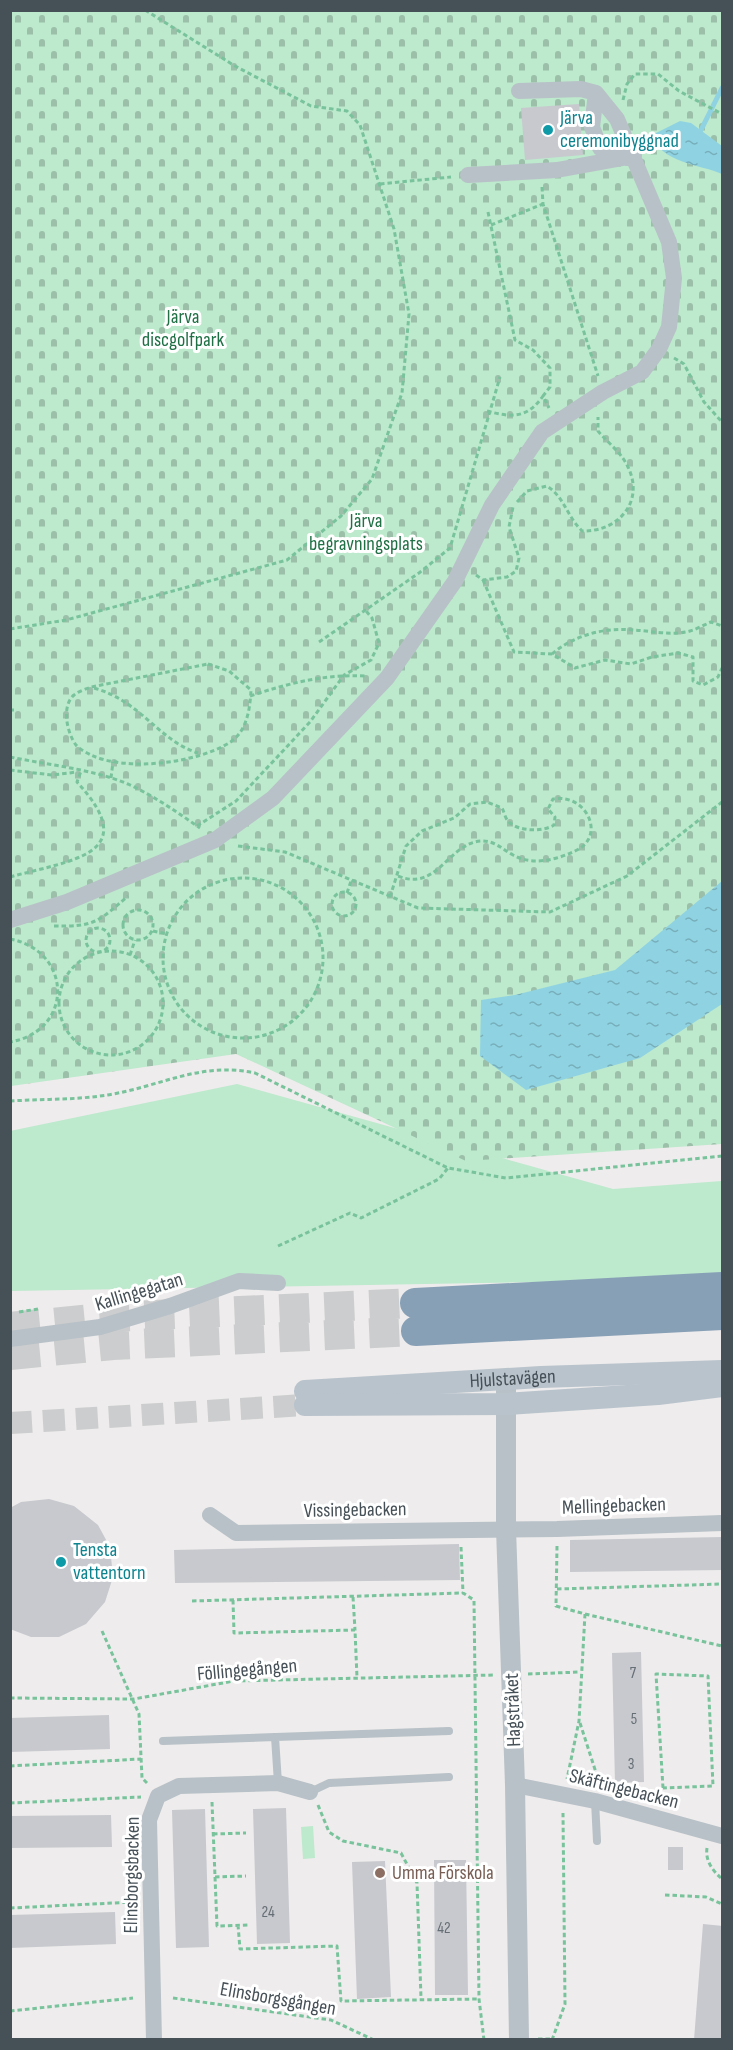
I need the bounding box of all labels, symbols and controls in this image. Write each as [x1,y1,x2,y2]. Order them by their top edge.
place label: Järva ceremonibyggnad [559,106,679,153]
marker: Järva ceremonibyggnad [541,123,555,137]
park label: Järva discgolfpark [142,305,224,352]
park label: Järva begravningsplats [309,509,423,556]
street label: Kallingegatan [92,1267,186,1317]
street label: Hjulstavägen [469,1365,556,1393]
street label: Mellingebacken [562,1492,666,1520]
street label: Vissingebacken [303,1497,407,1523]
place label: Tensta vattentorn [73,1538,145,1585]
marker: Tensta vattentorn [54,1555,68,1569]
street label: Föllingegången [196,1654,298,1686]
house number: 7 [630,1664,637,1683]
street label: Hagstråket [500,1673,526,1747]
house number: 5 [631,1710,637,1729]
house number: 3 [628,1755,634,1774]
street label: Skäftingebacken [567,1764,681,1814]
street label: Elinsborgsbacken [119,1816,145,1934]
place label: Umma Förskola [392,1861,494,1885]
marker: Umma Förskola [373,1866,387,1880]
house number: 24 [261,1903,275,1922]
house number: 42 [437,1919,451,1938]
street label: Elinsborgsgången [218,1977,338,2021]

